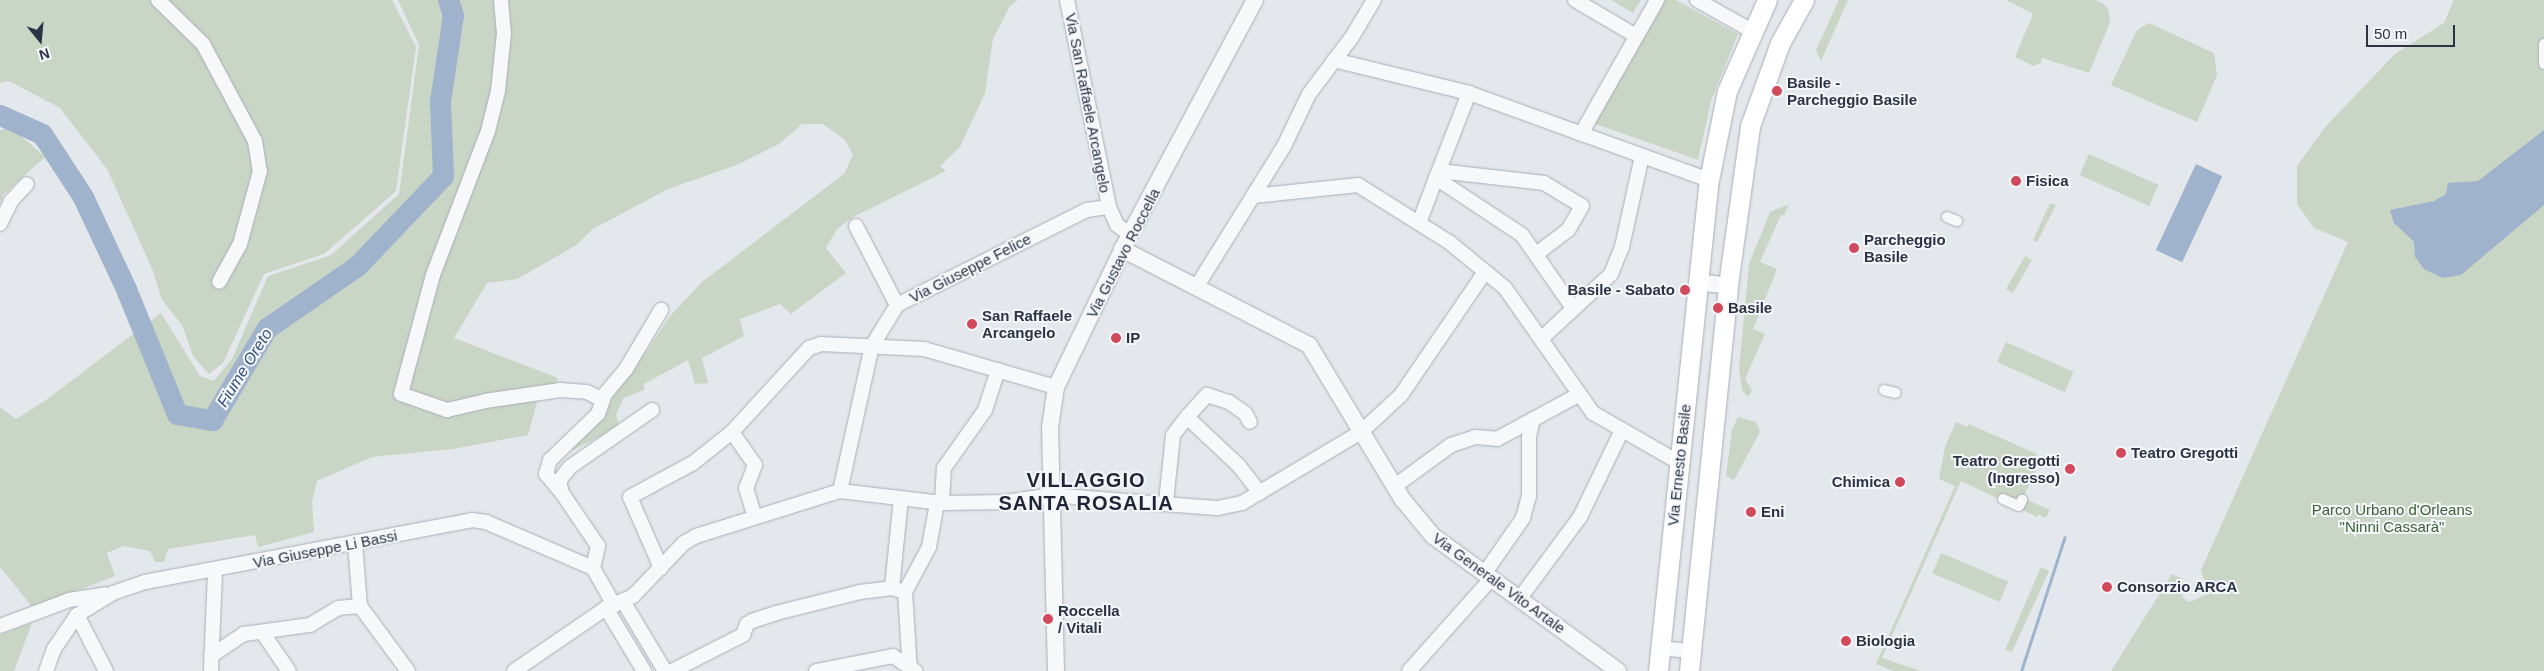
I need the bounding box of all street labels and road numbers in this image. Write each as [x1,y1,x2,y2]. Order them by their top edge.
street label: Via San Raffaele Arcangelo [1062,11,1114,195]
street label: Via Gustavo Roccella [1082,185,1164,321]
street label: Via Giuseppe Felice [906,230,1034,306]
street label: Via Ernesto Basile [1664,403,1694,527]
street label: Via Giuseppe Li Bassi [251,526,399,572]
street label: Via Generale Vito Artale [1429,529,1569,637]

